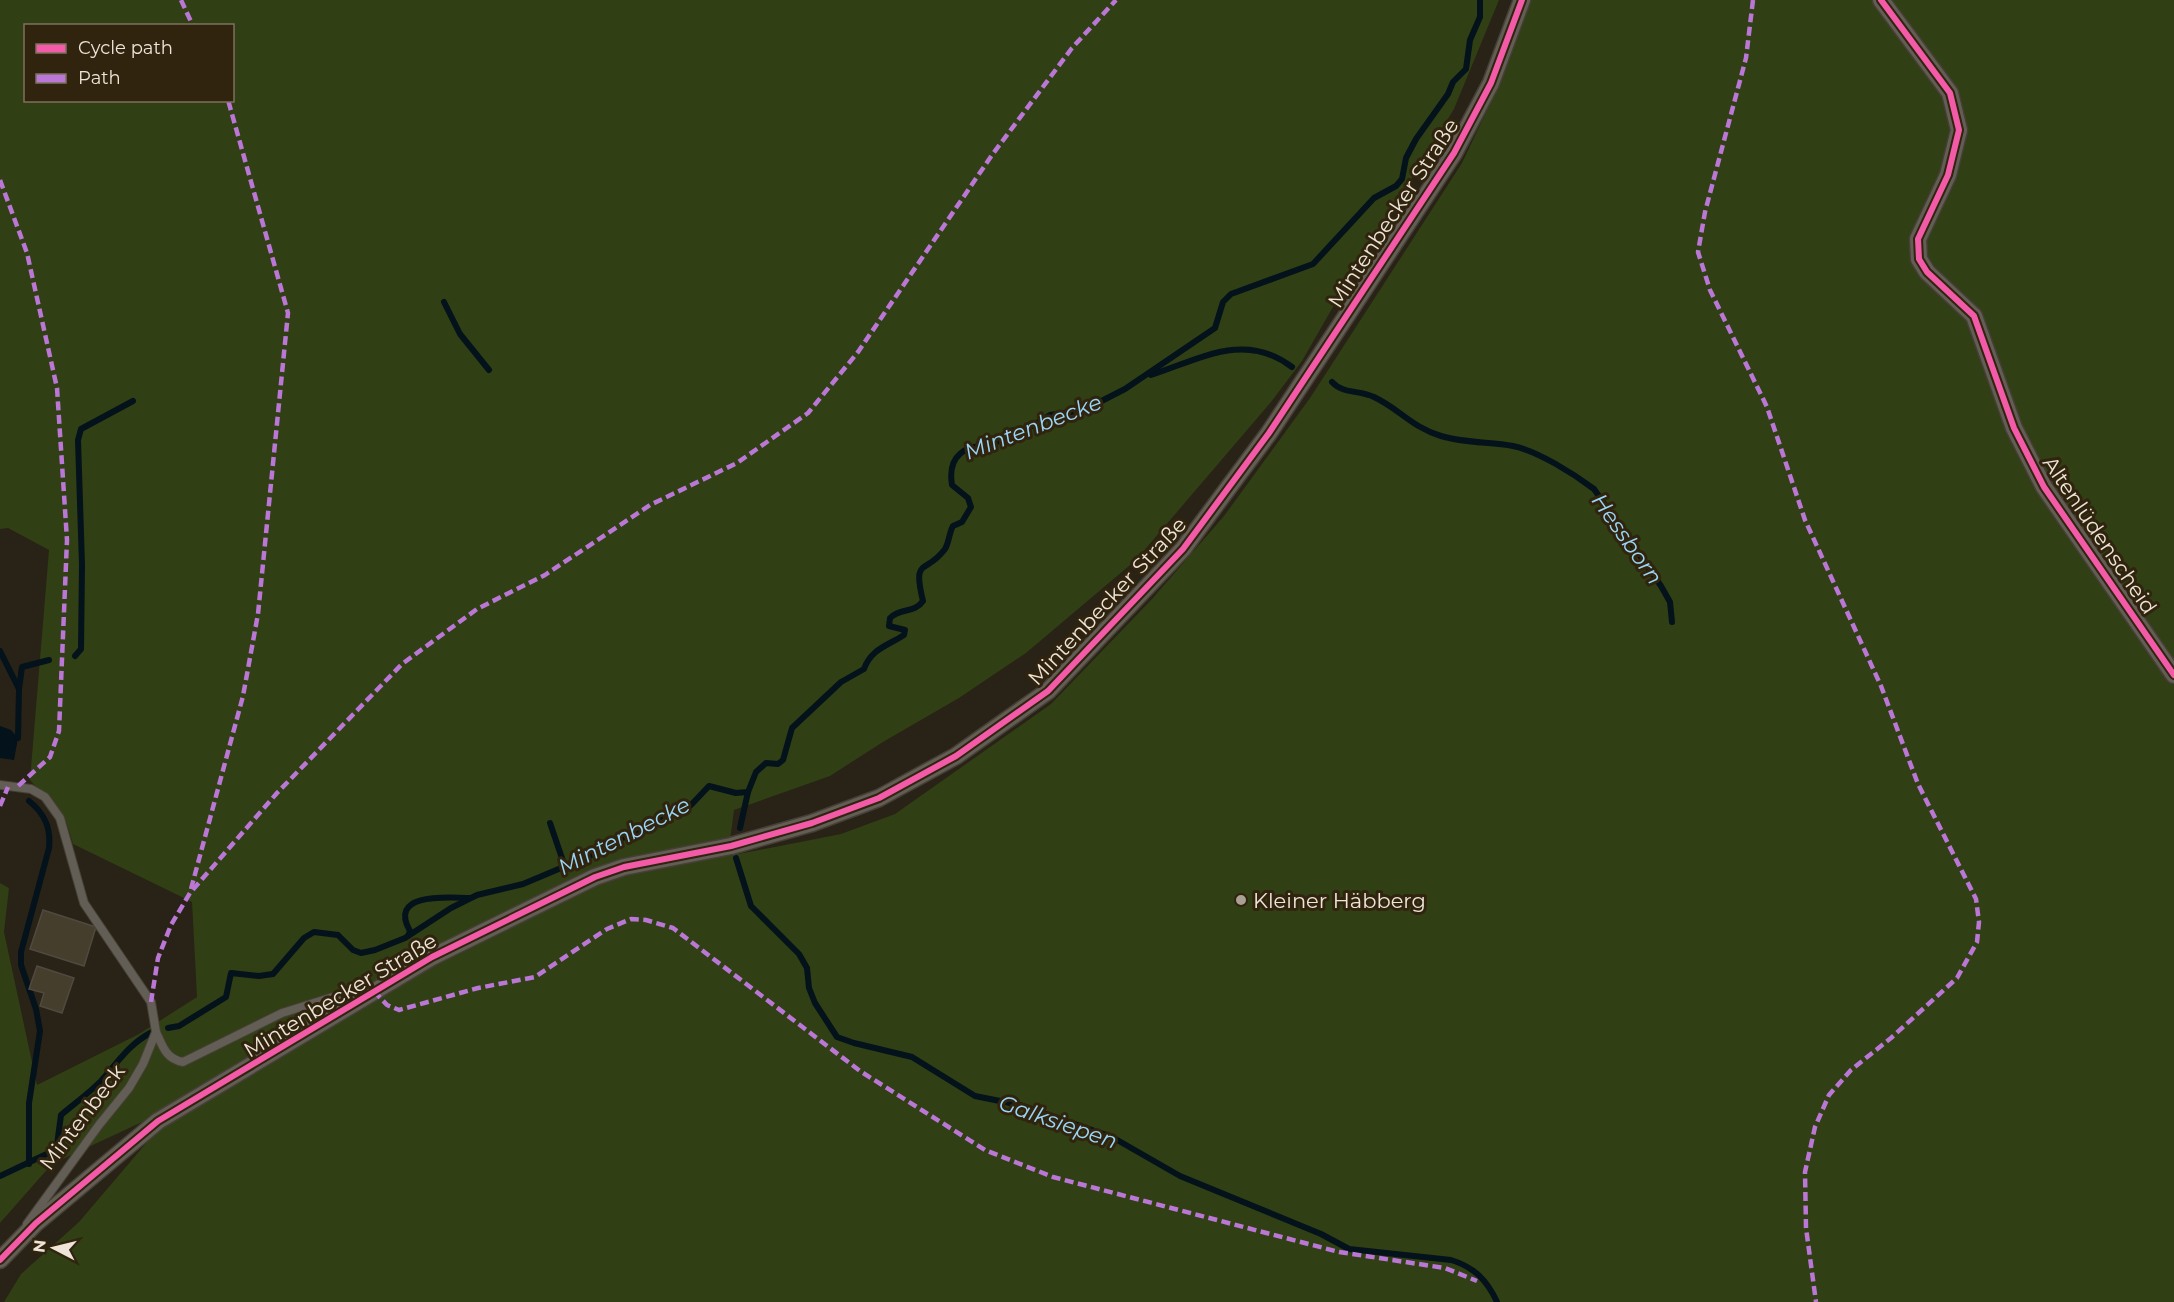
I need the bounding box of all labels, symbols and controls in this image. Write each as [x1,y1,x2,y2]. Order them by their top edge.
legend [24,24,234,102]
text: Cycle path [78,37,173,59]
text: Path [78,67,121,89]
street label: Mintenbecker Straße [1323,114,1463,312]
water label: Mintenbecke [961,388,1105,466]
street label: Altenlüdenscheid [2038,451,2162,619]
water label: Hessborn [1586,488,1668,590]
street label: Mintenbecker Straße [1023,512,1191,690]
water label: Mintenbecke [553,791,695,881]
place label: Kleiner Häbberg [1253,888,1426,913]
marker: Kleiner Häbberg [1234,893,1248,907]
street label: Mintenbecker Straße [239,928,441,1062]
street label: Mintenbeck [34,1059,130,1175]
water label: Galksiepen [995,1089,1121,1155]
north arrow [24,1218,84,1278]
text: N [29,1239,50,1254]

